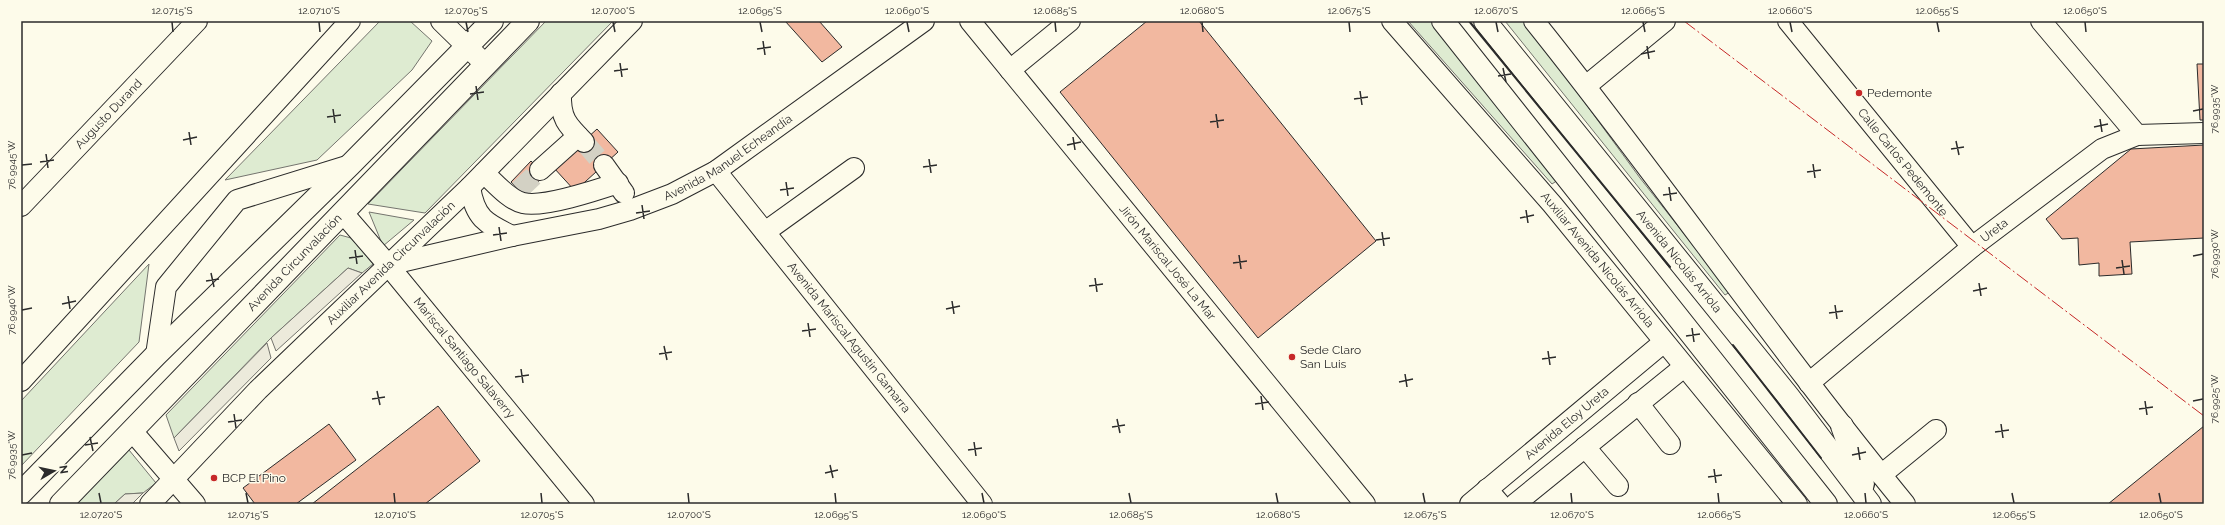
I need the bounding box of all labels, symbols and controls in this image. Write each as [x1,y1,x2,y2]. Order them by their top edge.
text: 12.0715°S [151,5,193,16]
text: 12.0710°S [298,5,340,16]
text: 12.0705°S [444,5,488,16]
text: 12.0700°S [591,5,635,16]
text: 12.0695°S [738,5,782,16]
text: 12.0690°S [885,5,929,16]
text: 12.0685°S [1033,5,1077,16]
text: 12.0680°S [1180,5,1224,16]
text: 12.0675°S [1328,5,1370,16]
text: 12.0670°S [1474,5,1518,16]
text: 12.0665°S [1621,5,1665,16]
text: 12.0660°S [1768,5,1812,16]
text: 12.0655°S [1915,5,1959,16]
text: 12.0650°S [2063,5,2107,16]
street label: Augusto Durand [72,76,145,152]
text: 76.9935°W [2209,84,2220,133]
place label: Pedemonte [1867,86,1932,100]
marker: Pedemonte [1854,88,1864,98]
street label: Calle Carlos Pedemonte [1855,105,1951,219]
street label: Avenida Manuel Echeandía [662,111,795,203]
text: 76.9945°W [6,140,17,190]
street label: Auxiliar Avenida Nicolás Arriola [1538,189,1657,330]
street label: Auxiliar Avenida Circunvalación [324,198,458,327]
street label: Jirón Mariscal José La Mar [1116,202,1219,324]
street label: Avenida Nicolás Arriola [1634,207,1725,315]
street label: Avenida Circunvalación [245,211,344,314]
street label: Ureta [1978,216,2011,245]
text: 76.9930°W [2209,229,2220,279]
street label: Avenida Mariscal Agustin Gamarra [785,259,913,416]
text: 76.9940°W [6,285,17,335]
street label: Mariscal Santiago Salaverry [411,295,518,422]
place label: Sede Claro San Luis [1300,343,1361,371]
marker: Sede Claro San Luis [1287,352,1297,362]
text: 76.9925°W [2209,374,2220,423]
street label: Avenida Eloy Ureta [1522,384,1612,462]
text: 76.9935°W [6,430,17,479]
north arrow [34,451,74,491]
text: N [56,464,70,475]
place label: BCP El Pino [222,471,286,485]
marker: BCP El Pino [209,473,219,483]
text: 12.0720°S [80,509,122,520]
text: 12.0715°S [227,509,269,520]
text: 12.0710°S [374,509,416,520]
text: 12.0705°S [520,509,564,520]
text: 12.0700°S [667,509,711,520]
text: 12.0695°S [814,509,858,520]
text: 12.0690°S [962,509,1006,520]
text: 12.0685°S [1109,509,1153,520]
text: 12.0680°S [1256,509,1300,520]
text: 12.0675°S [1404,509,1446,520]
text: 12.0670°S [1550,509,1594,520]
text: 12.0665°S [1697,509,1741,520]
text: 12.0660°S [1844,509,1888,520]
text: 12.0655°S [1992,509,2036,520]
text: 12.0650°S [2139,509,2183,520]

